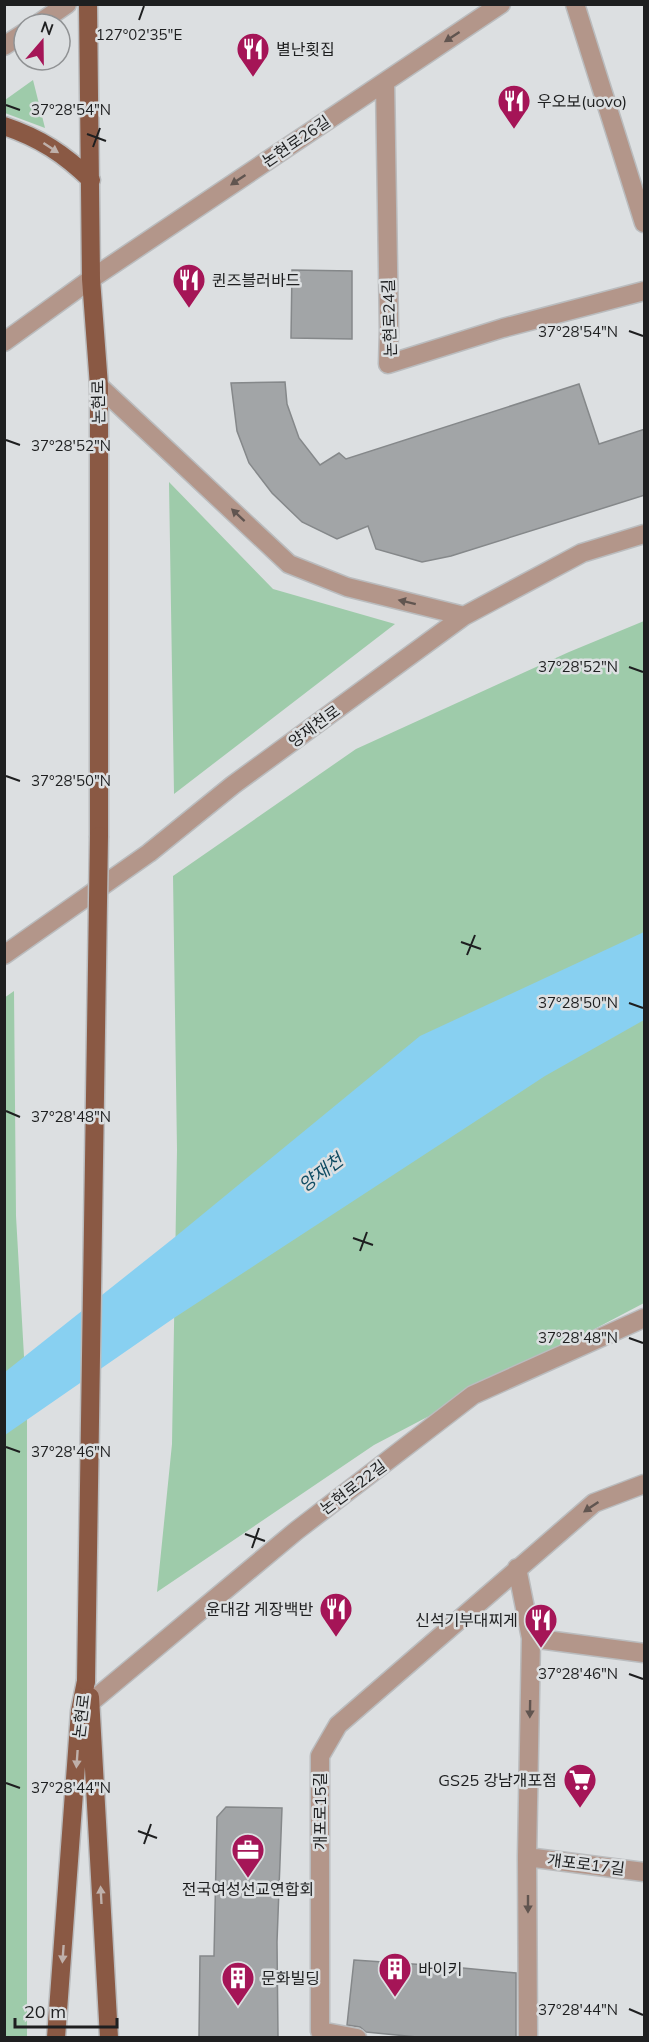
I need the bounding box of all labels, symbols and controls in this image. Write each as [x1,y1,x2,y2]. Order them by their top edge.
north arrow [12,12,72,72]
text: N [38,16,56,39]
text: 127°02'35"E [96,25,182,44]
restaurant icon: 별난횟집 [235,31,271,78]
one-way arrow [445,31,461,43]
place label: 별난횟집 [276,39,335,59]
restaurant icon: 우오보(uovo) [496,83,532,130]
place label: 우오보(uovo) [537,91,627,111]
text: 37°28'54"N [31,100,111,119]
street label: 논현로26길 [258,111,334,171]
one-way arrow [43,142,59,153]
one-way arrow [230,174,246,185]
restaurant icon: 퀸즈블러바드 [171,262,207,309]
place label: 퀸즈블러바드 [212,270,300,290]
street label: 논현로24길 [378,279,400,357]
text: 37°28'54"N [538,322,618,341]
street label: 논현로 [88,379,108,424]
text: 37°28'52"N [31,436,111,455]
one-way arrow [231,509,245,523]
one-way arrow [398,596,417,606]
text: 37°28'52"N [538,657,618,676]
street label: 양재천로 [284,700,344,751]
text: 37°28'50"N [31,771,111,790]
text: 37°28'50"N [538,993,618,1012]
text: 37°28'48"N [31,1107,111,1126]
water label: 양재천 [294,1147,349,1197]
text: 37°28'48"N [538,1328,618,1347]
text: 37°28'46"N [31,1442,111,1461]
street label: 논현로22길 [316,1456,390,1518]
one-way arrow [583,1501,599,1513]
restaurant icon: 윤대감 게장백반 [318,1591,354,1638]
place label: 윤대감 게장백반 [206,1599,313,1619]
restaurant icon: 신석기부대찌게 [523,1602,559,1649]
place label: 신석기부대찌게 [415,1610,518,1630]
text: 37°28'46"N [538,1664,618,1683]
street label: 논현로 [68,1693,94,1739]
one-way arrow [525,1699,534,1718]
one-way arrow [72,1750,81,1769]
supermarket icon: GS25 강남개포점 [562,1762,598,1809]
place label: GS25 강남개포점 [438,1770,557,1790]
street label: 개포로15길 [310,1772,330,1850]
text: 37°28'44"N [31,1778,111,1797]
office icon: 전국여성선교연합회 [230,1832,266,1879]
street label: 개포로17길 [546,1849,626,1879]
place label: 전국여성선교연합회 [182,1879,314,1899]
one-way arrow [97,1886,106,1905]
one-way arrow [523,1894,533,1913]
one-way arrow [58,1944,67,1963]
building icon: 바이키 [377,1951,413,1998]
place label: 바이키 [418,1959,462,1979]
building icon: 문화빌딩 [220,1960,256,2007]
place label: 문화빌딩 [261,1968,320,1988]
scale bar [15,1991,117,2029]
text: 20 m [24,2000,66,2023]
text: 37°28'44"N [538,2000,618,2019]

